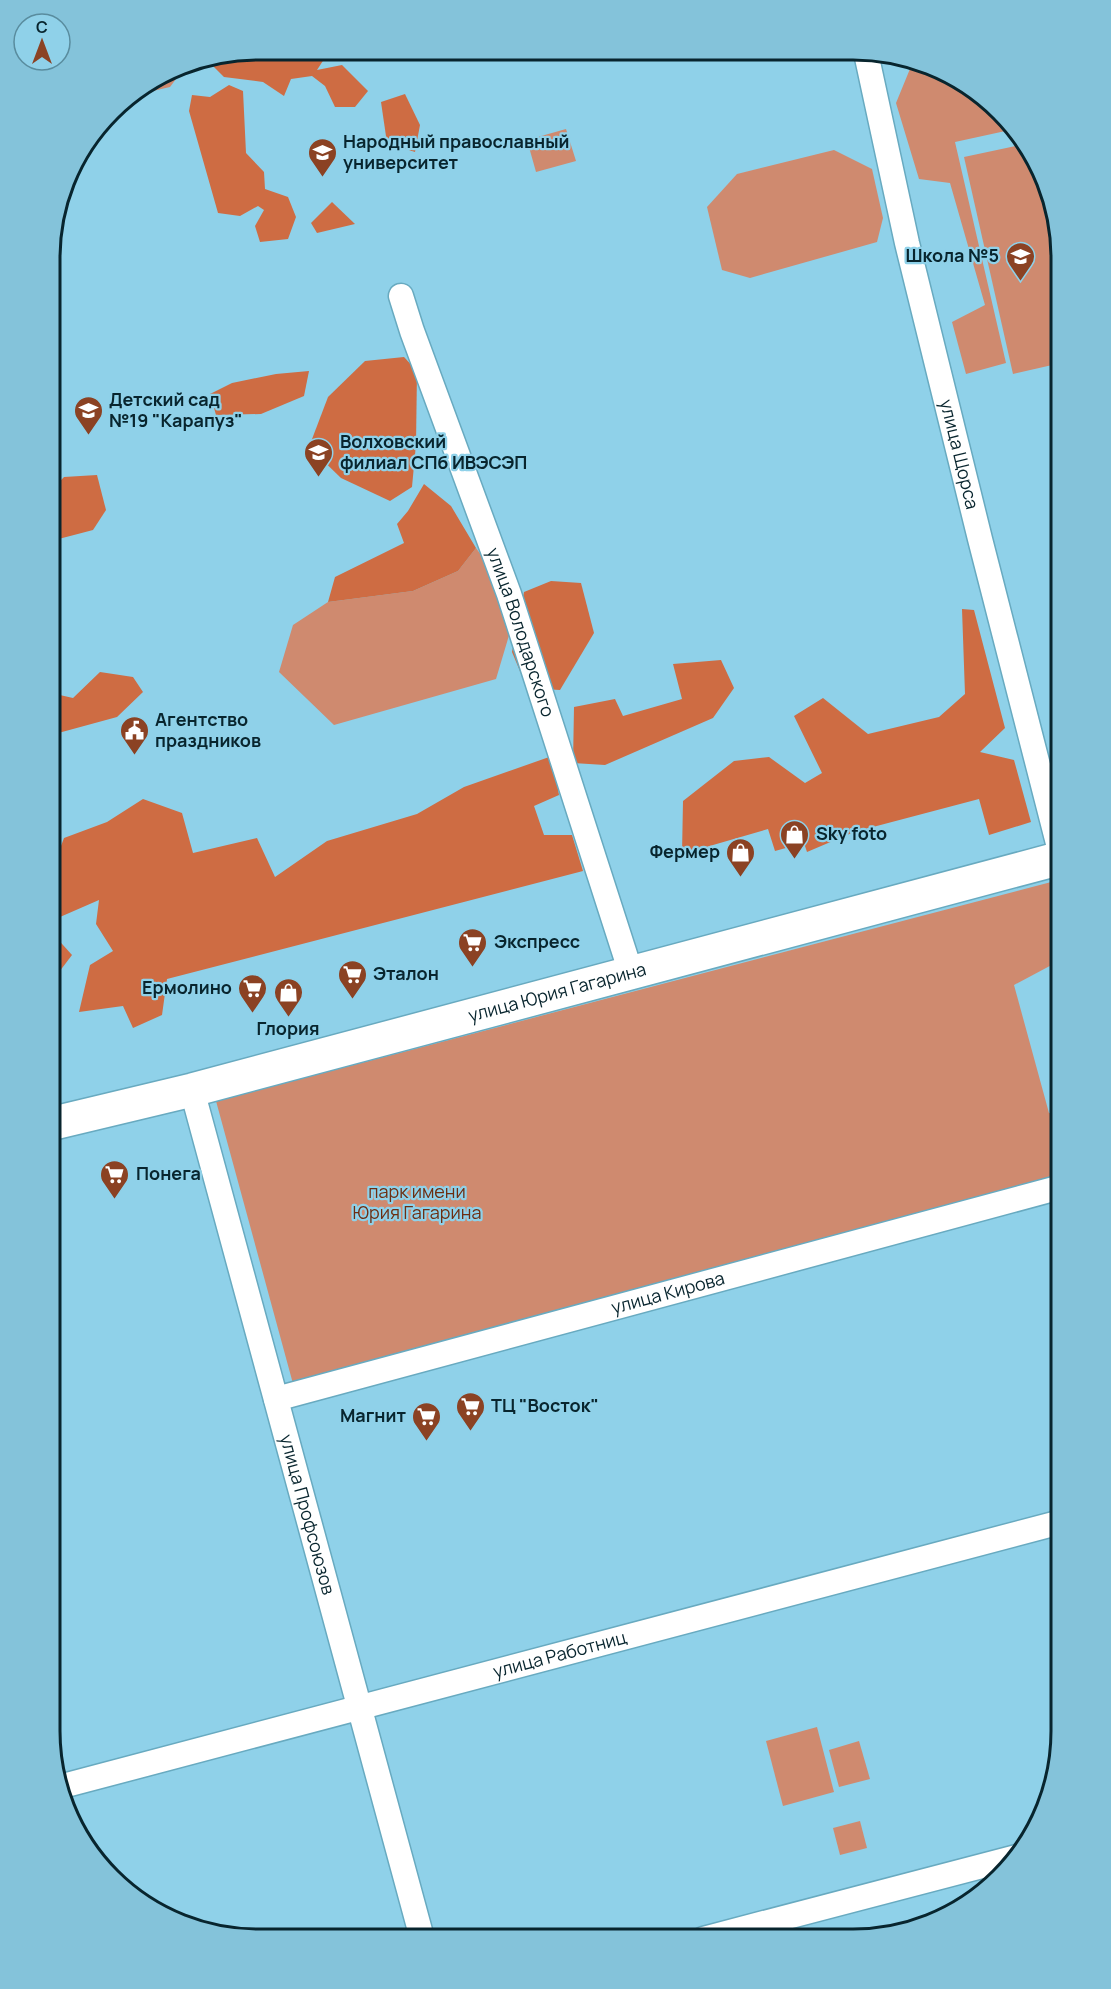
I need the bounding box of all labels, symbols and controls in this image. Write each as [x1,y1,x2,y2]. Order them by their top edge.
north arrow [12,12,72,72]
text: С [36,16,48,38]
place label: Народный православный университет [343,129,569,174]
school or university icon: Народный православный университет [306,136,338,178]
school or university icon: Школа №5 [1004,240,1036,282]
place label: Школа №5 [906,243,999,267]
place label: Детский сад №19 "Карапуз" [109,387,243,432]
school or university icon: Детский сад №19 "Карапуз" [72,394,104,436]
street label: улица Щорса [935,397,985,511]
place label: Волховский филиал СПб ИВЭСЭП [340,429,527,474]
school or university icon: Волховский филиал СПб ИВЭСЭП [303,436,335,478]
street label: улица Володарского [482,544,561,720]
place label: Агентство праздников [155,707,261,752]
public building icon: Агентство праздников [118,714,150,756]
shop icon: Sky foto [779,818,811,860]
place label: Sky foto [816,821,887,845]
shop icon: Фермер [725,836,757,878]
place label: Фермер [650,839,720,863]
supermarket icon: Экспресс [457,926,489,968]
place label: Экспресс [494,929,580,953]
street label: улица Юрия Гагарина [465,956,649,1027]
supermarket icon: Эталон [336,958,368,1000]
place label: Эталон [373,961,439,985]
supermarket icon: Ермолино [237,972,269,1014]
place label: Ермолино [142,975,232,999]
shop icon: Глория [272,976,304,1018]
place label: Глория [257,1016,319,1040]
supermarket icon: Понега [99,1158,131,1200]
place label: Понега [136,1161,201,1185]
park label: парк имени Юрия Гагарина [353,1179,481,1224]
street label: улица Кирова [608,1265,727,1319]
supermarket icon: ТЦ "Восток" [454,1390,486,1432]
place label: ТЦ "Восток" [491,1393,599,1417]
supermarket icon: Магнит [411,1400,443,1442]
place label: Магнит [340,1403,406,1427]
street label: улица Профсоюзов [275,1432,341,1598]
street label: улица Работниц [490,1624,629,1683]

